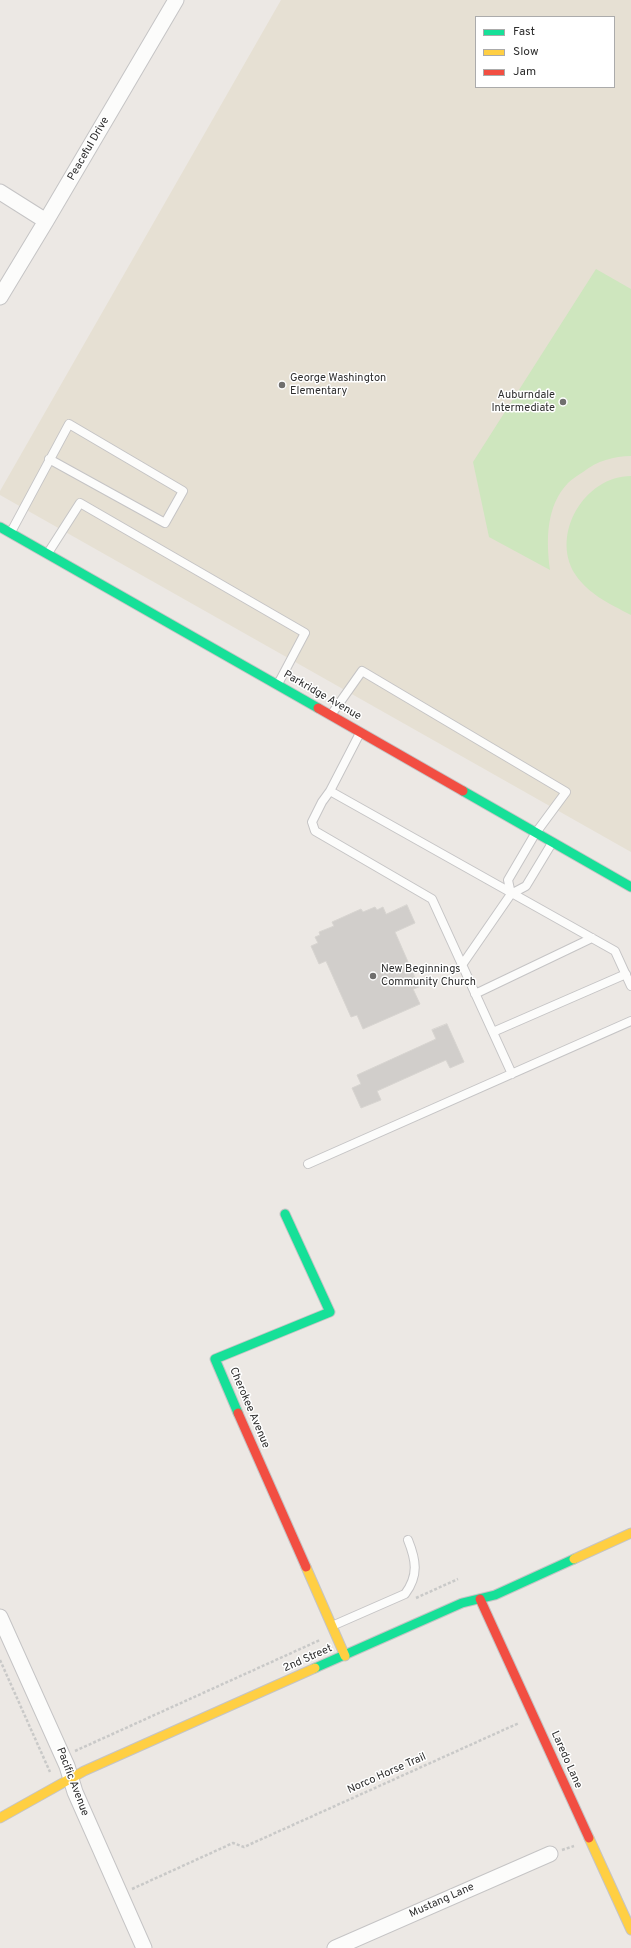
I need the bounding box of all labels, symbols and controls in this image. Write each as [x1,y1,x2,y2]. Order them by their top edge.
legend [475,16,615,88]
text: Fast [513,24,535,40]
text: Slow [513,44,539,60]
text: Jam [513,64,536,80]
street label: Peaceful Drive [65,115,113,183]
place label: George Washington Elementary [290,372,386,398]
marker: George Washington Elementary [277,380,287,390]
place label: Auburndale Intermediate [491,389,555,415]
marker: Auburndale Intermediate [558,397,568,407]
street label: Parkridge Avenue [281,668,363,724]
place label: New Beginnings Community Church [381,963,476,989]
marker: New Beginnings Community Church [368,971,378,981]
street label: Cherokee Avenue [226,1366,272,1450]
street label: 2nd Street [281,1642,335,1676]
street label: Laredo Lane [547,1729,585,1791]
street label: Pacific Avenue [53,1746,91,1818]
street label: Norco Horse Trail [346,1751,428,1797]
street label: Mustang Lane [408,1881,476,1921]

